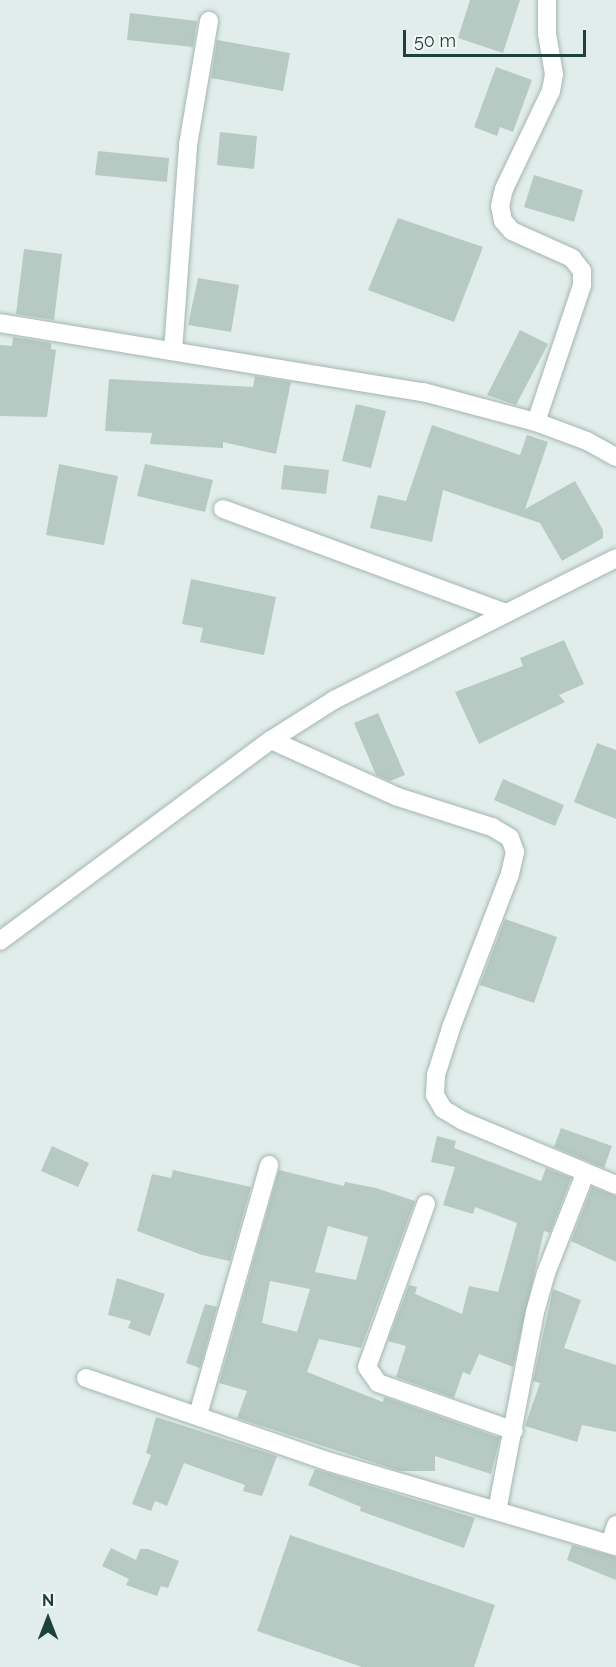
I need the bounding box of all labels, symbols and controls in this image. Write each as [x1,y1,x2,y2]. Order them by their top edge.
scale bar [406,18,589,56]
text: 50 m [414,30,456,51]
north arrow [18,1589,78,1649]
text: N [42,1591,54,1610]

